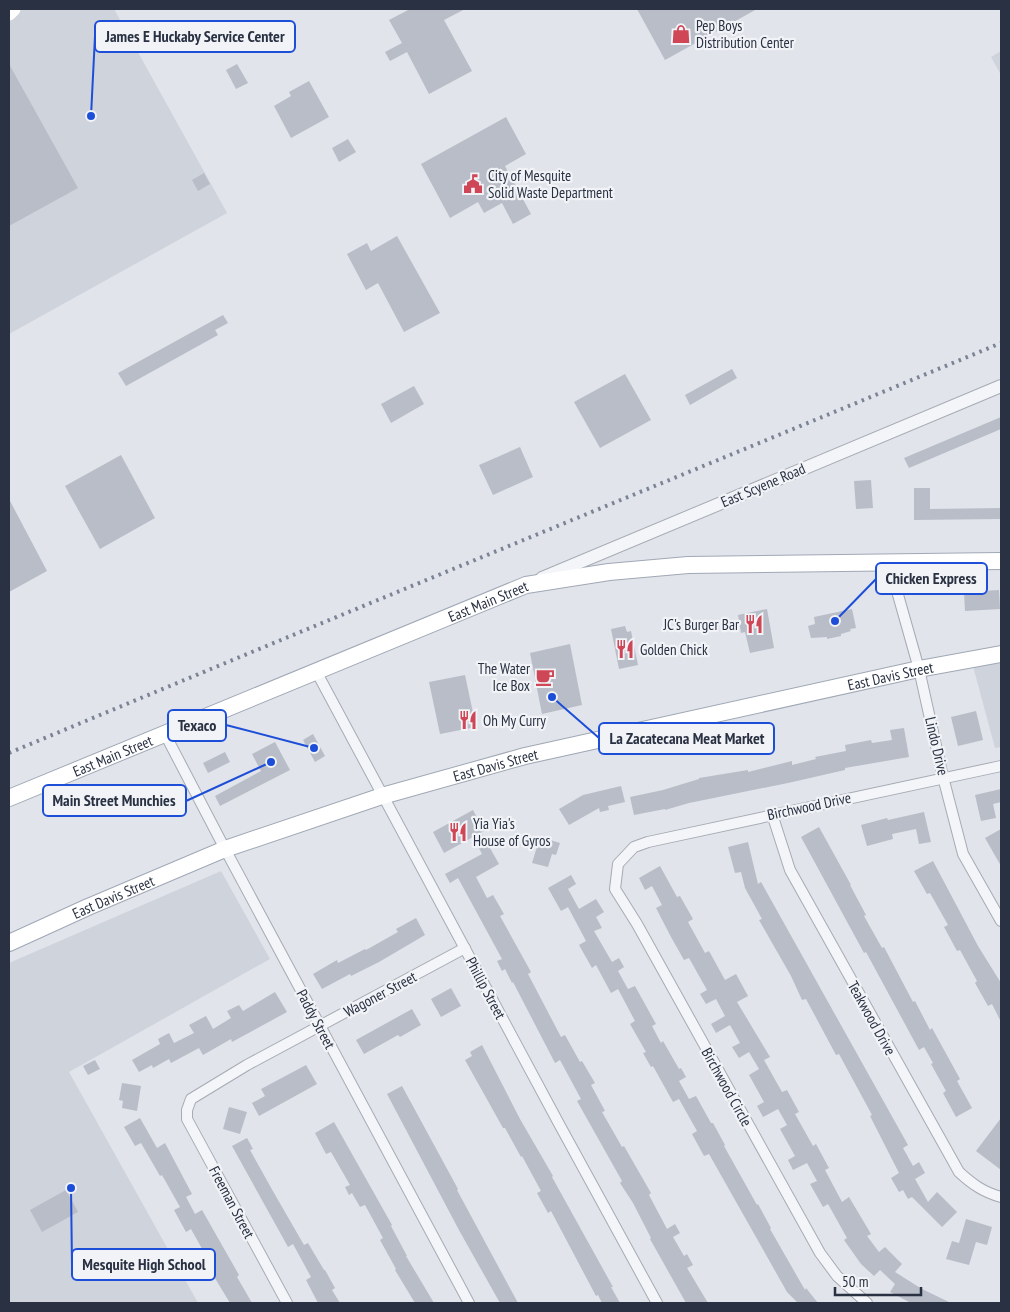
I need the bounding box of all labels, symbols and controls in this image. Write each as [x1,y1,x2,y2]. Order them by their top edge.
place label: Pep Boys Distribution Center [696,16,795,52]
callout: James E Huckaby Service Center [95,21,295,52]
shop icon: Pep Boys Distribution Center [670,23,692,45]
text: James E Huckaby Service Center [104,26,285,46]
place label: City of Mesquite Solid Waste Department [488,166,613,202]
public building icon: City of Mesquite Solid Waste Department [462,173,484,195]
street label: East Scyene Road [718,459,808,511]
callout: Chicken Express [876,563,987,594]
text: Chicken Express [885,568,977,588]
street label: East Main Street [445,576,531,626]
restaurant icon: JC's Burger Bar [743,613,765,635]
place label: JC's Burger Bar [663,615,740,634]
restaurant icon: Golden Chick [614,638,636,660]
place label: Golden Chick [640,640,708,659]
street label: East Davis Street [846,657,935,694]
place label: The Water Ice Box [478,659,531,695]
cafe icon: The Water Ice Box [534,666,556,688]
restaurant icon: Oh My Curry [457,709,479,731]
callout: Texaco [168,710,226,741]
place label: Oh My Curry [483,711,546,730]
text: Texaco [178,715,216,735]
street label: Lindo Drive [921,715,953,777]
callout: La Zacatecana Meat Market [599,723,774,754]
text: La Zacatecana Meat Market [609,728,765,748]
street label: East Main Street [70,730,155,780]
street label: East Davis Street [451,744,540,785]
callout: Main Street Munchies [43,785,186,816]
street label: Birchwood Drive [765,788,853,824]
text: Main Street Munchies [52,790,176,810]
place label: Yia Yia's House of Gyros [473,814,551,850]
restaurant icon: Yia Yia's House of Gyros [447,821,469,843]
street label: East Davis Street [69,871,157,922]
street label: Phillip Street [462,954,510,1022]
street label: Wagoner Street [340,967,420,1021]
street label: Teakwood Drive [844,978,900,1058]
street label: Paddy Street [292,986,340,1052]
street label: Birchwood Circle [698,1044,756,1130]
street label: Freeman Street [205,1163,259,1241]
callout: Mesquite High School [72,1249,215,1280]
text: Mesquite High School [82,1254,206,1274]
scale bar [835,1264,921,1296]
text: 50 m [842,1272,868,1291]

